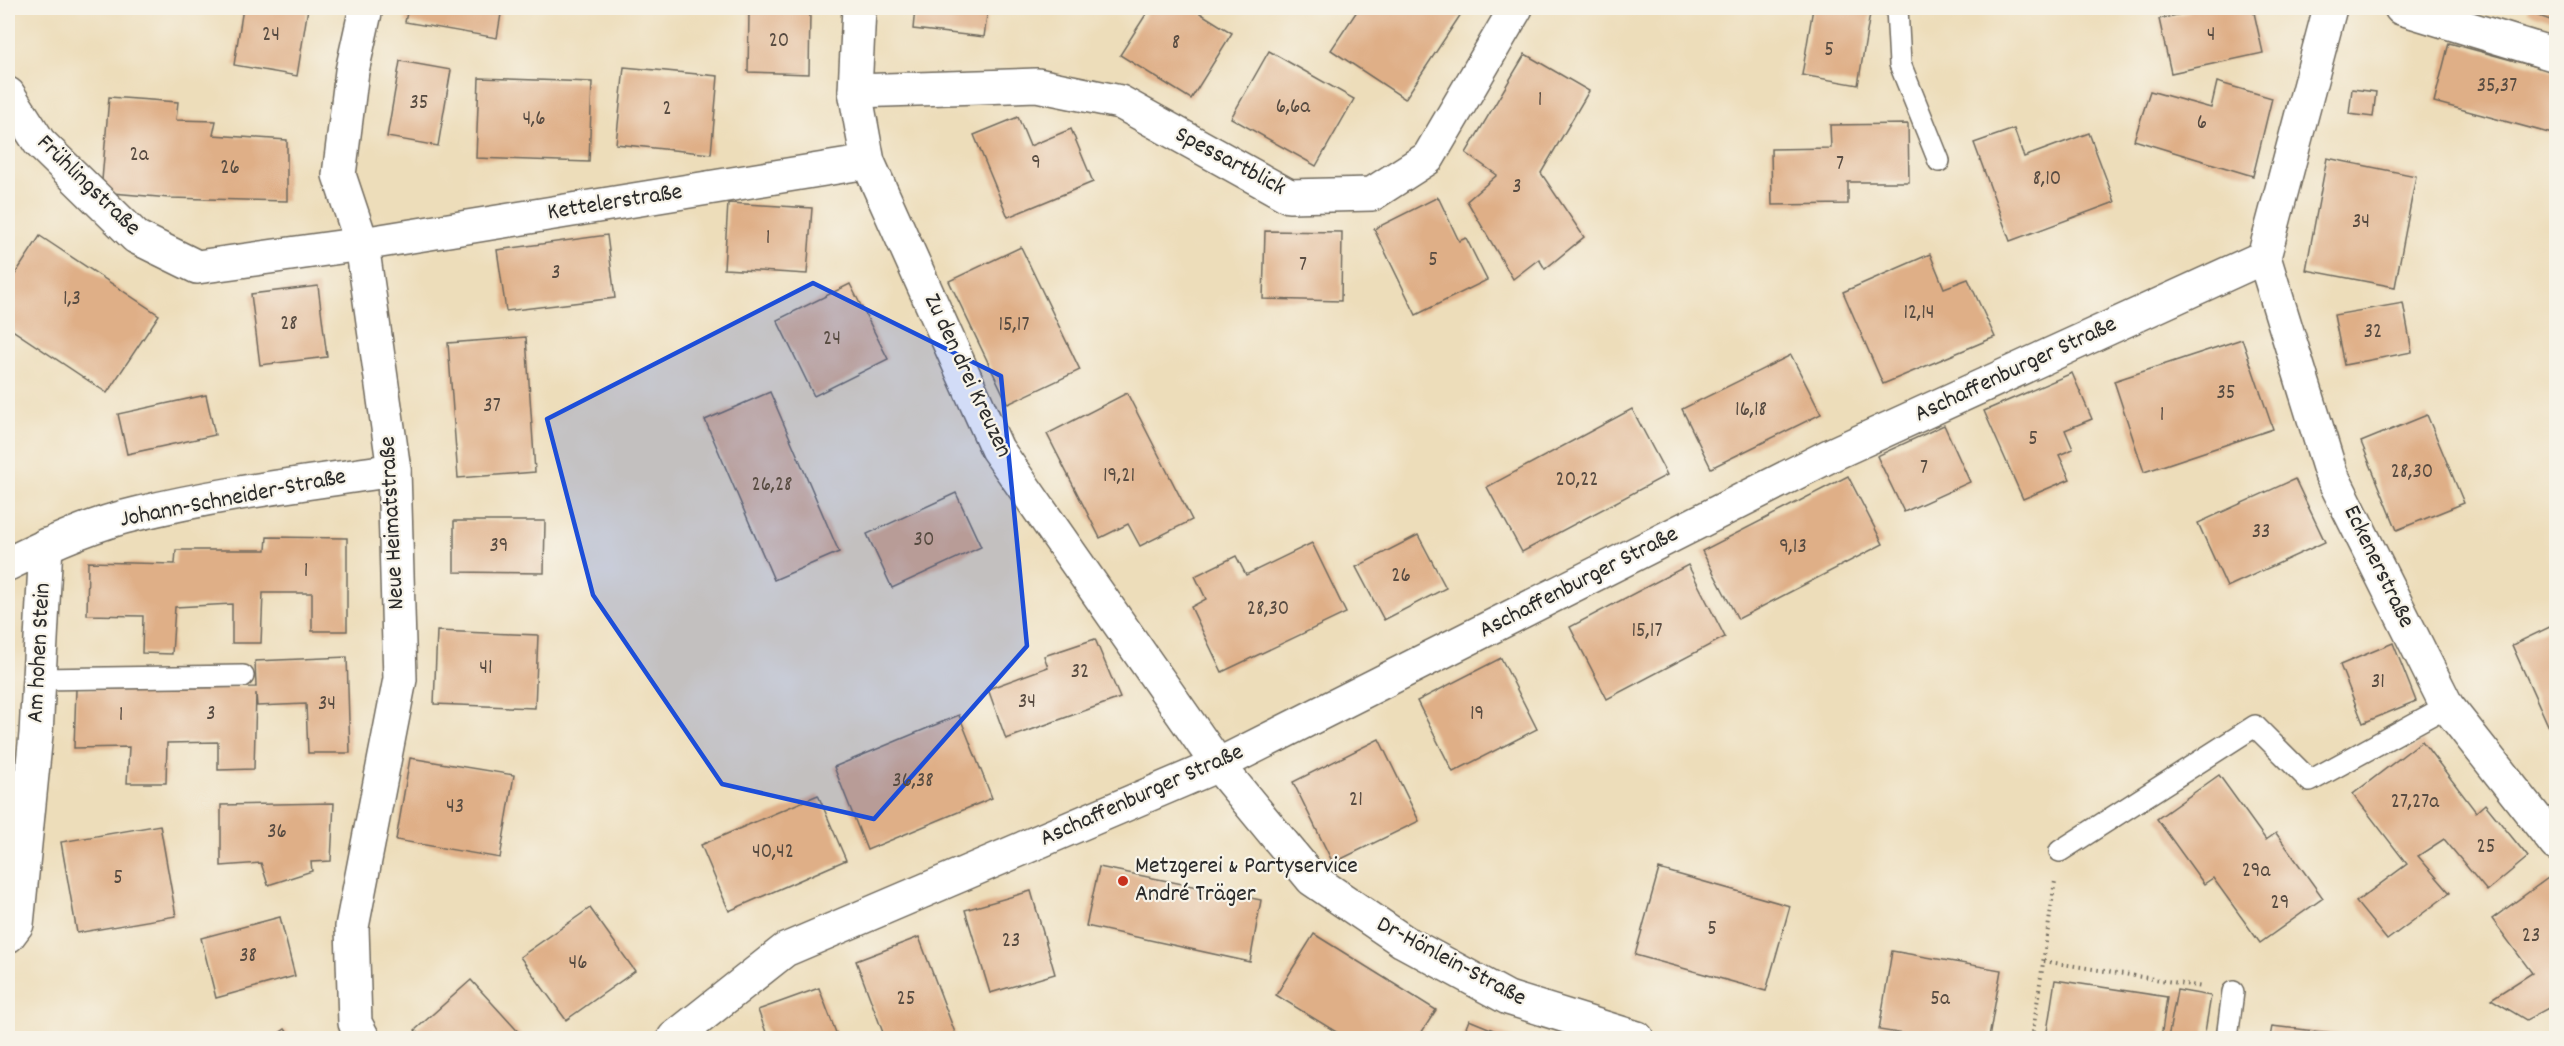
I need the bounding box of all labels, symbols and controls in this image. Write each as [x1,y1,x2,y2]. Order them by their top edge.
house number: 24 [262,21,280,51]
house number: 4 [2207,21,2215,51]
house number: 20 [769,27,789,57]
house number: 8 [1172,29,1180,59]
house number: 5 [1824,36,1834,66]
house number: 35,37 [2477,72,2517,102]
house number: 1 [1538,86,1542,116]
house number: 35 [409,89,429,119]
house number: 6,6a [1276,93,1311,123]
house number: 2 [662,95,672,125]
house number: 4,6 [523,105,546,135]
house number: 6 [2197,109,2207,139]
street label: Spessartblick [1168,118,1292,206]
street label: Frühlingstraße [28,127,148,245]
house number: 2a [129,141,150,171]
house number: 9 [1031,149,1041,179]
house number: 7 [1836,150,1844,180]
house number: 26 [220,154,240,184]
house number: 8,10 [2033,165,2061,195]
house number: 3 [1512,173,1522,203]
street label: Kettelerstraße [545,176,685,230]
house number: 34 [2352,208,2370,238]
house number: 1 [766,224,770,254]
house number: 5 [1428,246,1438,276]
house number: 7 [1299,251,1307,281]
house number: 3 [551,259,561,289]
house number: 1,3 [63,285,81,315]
street label: Zu den drei Kreuzen [914,289,1020,463]
house number: 12,14 [1903,299,1935,329]
street label: Aschaffenburger Straße [1909,308,2123,432]
house number: 28 [280,310,298,340]
house number: 15,17 [999,311,1029,341]
house number: 32 [2364,318,2382,348]
house number: 24 [823,325,841,355]
house number: 35 [2216,379,2236,409]
house number: 37 [483,392,501,422]
house number: 16,18 [1735,396,1767,426]
house number: 1 [2160,401,2164,431]
house number: 5 [2028,425,2038,455]
street label: Neue Heimatstraße [371,435,415,611]
house number: 7 [1920,454,1928,484]
house number: 28,30 [2391,458,2433,488]
street label: Johann-Schneider-Straße [117,460,349,538]
house number: 19,21 [1103,462,1135,492]
house number: 20,22 [1556,466,1598,496]
house number: 26,28 [751,471,793,501]
street label: Eckenerstraße [2334,500,2422,634]
street label: Aschaffenburger Straße [1473,518,1685,648]
house number: 33 [2252,518,2270,548]
house number: 30 [914,526,934,556]
house number: 39 [490,532,508,562]
house number: 9,13 [1779,533,1807,563]
house number: 1 [304,557,308,587]
house number: 26 [1391,562,1411,592]
street label: Am hohen Stein [19,582,61,724]
house number: 28,30 [1247,595,1289,625]
house number: 15,17 [1632,617,1662,647]
house number: 41 [479,654,493,684]
house number: 32 [1071,658,1089,688]
house number: 31 [2371,668,2385,698]
house number: 34 [1018,688,1036,718]
house number: 34 [318,690,336,720]
house number: 3 [206,700,216,730]
house number: 19 [1470,700,1484,730]
house number: 1 [119,701,123,731]
street label: Aschaffenburger Straße [1035,736,1249,856]
house number: 36,38 [892,767,934,797]
house number: 21 [1349,786,1363,816]
house number: 27,27a [2391,788,2440,818]
house number: 43 [446,793,464,823]
house number: 36 [267,818,287,848]
house number: 25 [2477,833,2495,863]
house number: 40,42 [752,838,794,868]
place label: Metzgerei & Partyservice André Träger [1135,850,1358,912]
house number: 29a [2242,857,2271,887]
house number: 5 [113,864,123,894]
marker: Metzgerei & Partyservice André Träger [1116,874,1130,888]
house number: 29 [2271,889,2289,919]
street label: Dr-Hönlein-Straße [1370,908,1532,1016]
house number: 5 [1707,915,1717,945]
house number: 23 [2522,922,2540,952]
house number: 23 [1002,927,1020,957]
house number: 38 [239,942,257,972]
house number: 46 [568,949,588,979]
house number: 25 [897,985,915,1015]
house number: 5a [1930,985,1951,1015]

